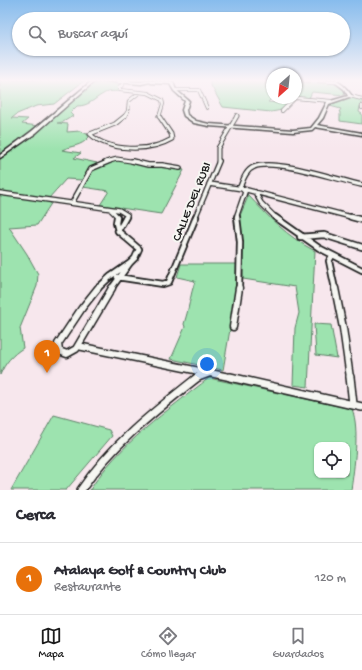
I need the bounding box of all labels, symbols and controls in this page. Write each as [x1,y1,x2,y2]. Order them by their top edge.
search box [12,12,350,56]
icon: search [26,23,48,45]
text: Buscar aquí [58,25,128,43]
north arrow [266,68,302,104]
street label: CALLE DEL RUBI [170,160,215,244]
pin: 1 [34,340,60,373]
your location [197,354,217,374]
map controls [314,442,350,478]
button: locate [314,442,350,478]
text: Cerca [16,506,55,526]
text: Atalaya Golf & Country Club [54,562,226,580]
text: 1 [26,571,32,586]
text: 120 m [315,571,346,586]
text: Restaurante [54,580,121,595]
tab: Mapa [39,625,64,661]
tab: Cómo llegar [141,625,195,661]
tab: Guardados [273,625,323,661]

